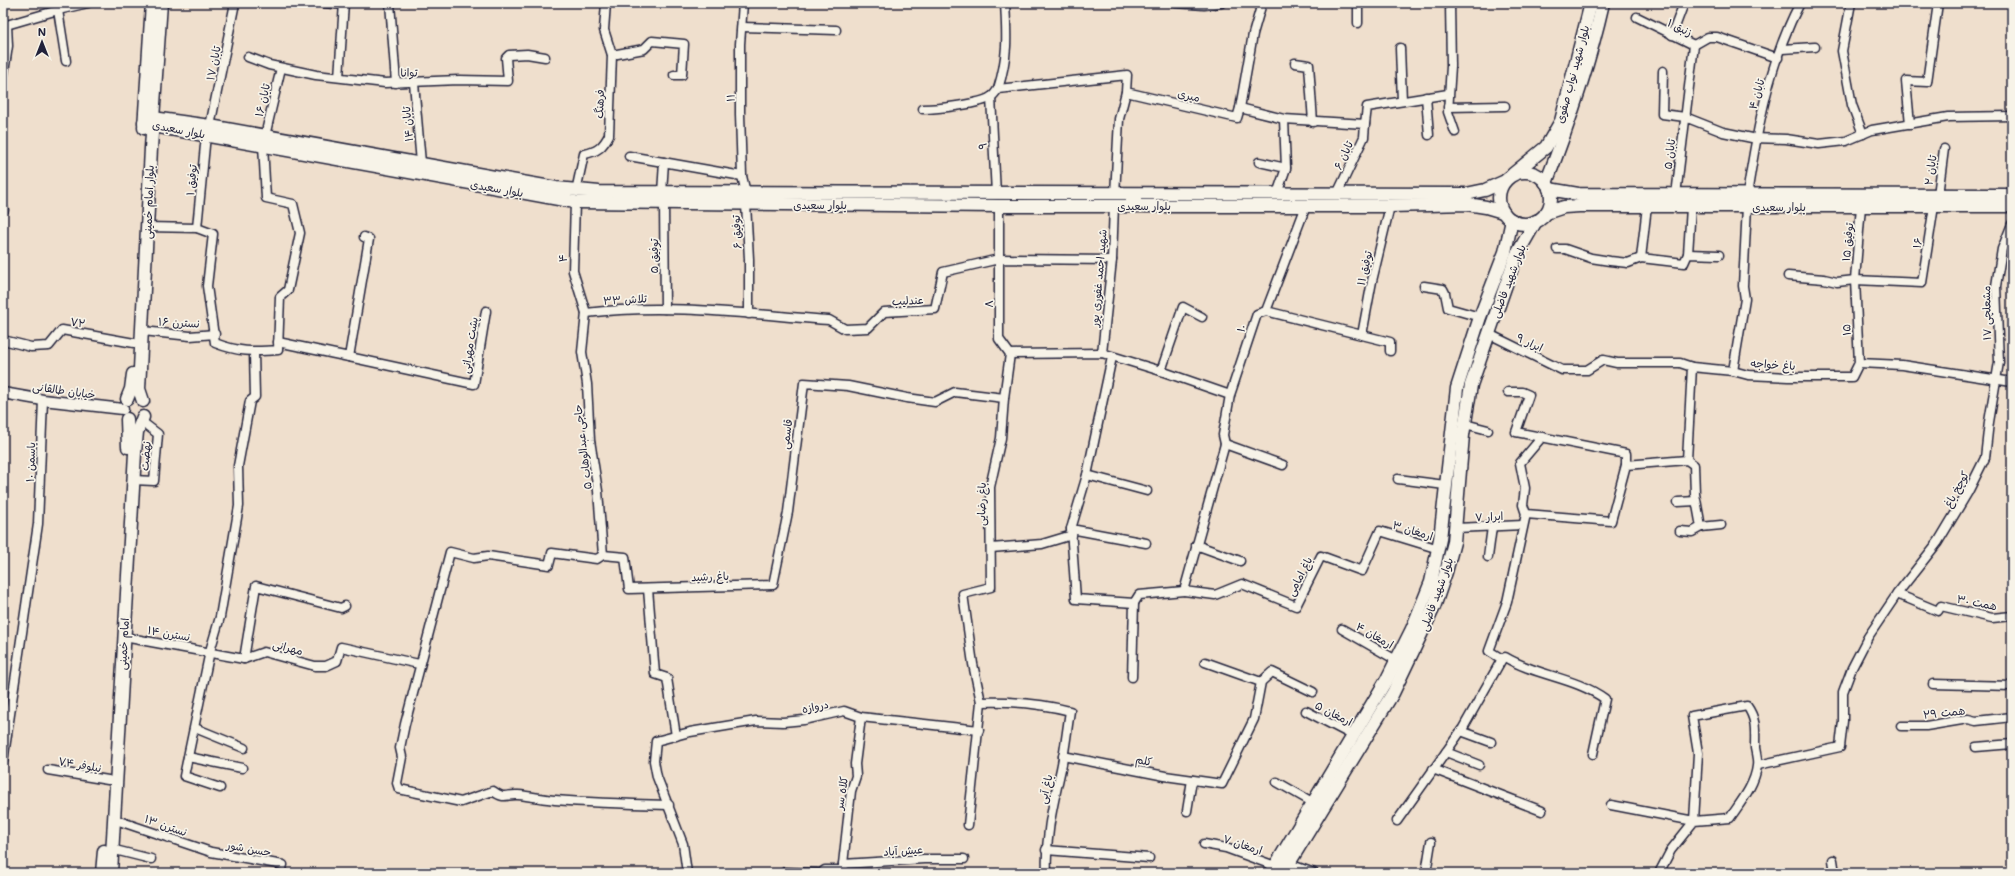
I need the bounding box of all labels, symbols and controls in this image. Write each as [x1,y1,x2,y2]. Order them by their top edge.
street label: زنبق ۱ [1665,15,1695,40]
north arrow [22,22,62,62]
street label: بلوار شهید نواب صفوی [1552,23,1593,125]
text: N [38,24,46,39]
street label: تابان ۱۷ [202,44,225,82]
street label: توانا [400,64,419,81]
street label: تابان ۴ [1744,76,1769,111]
street label: تابان ۱۶ [251,81,274,118]
street label: میری [1176,85,1202,105]
street label: فرهنگ [591,89,607,119]
street label: ۱۱ [722,94,738,102]
street label: تابان ۱۴ [398,105,417,142]
street label: بلوار سعیدی [151,117,207,142]
street label: تابان ۵ [1660,137,1679,170]
street label: تابان ۶ [1330,138,1357,172]
street label: ۹ [974,142,990,150]
street label: تابان ۲ [1920,153,1941,186]
street label: توفیق ۱ [182,163,201,196]
street label: بلوار امام خمینی [139,165,159,240]
street label: بلوار سعیدی [469,176,525,201]
street label: بلوار سعیدی [793,197,847,213]
street label: بلوار سعیدی [1117,198,1171,214]
street label: بلوار سعیدی [1752,199,1806,215]
street label: توفیق ۶ [728,214,745,249]
street label: توفیق ۱۵ [1838,221,1857,262]
street label: شهید احمد غفوری پور [1086,229,1111,329]
street label: ۱۶ [1909,236,1925,249]
street label: توفیق ۵ [646,238,662,273]
street label: بلوار شهید فاضلی [1487,242,1530,320]
street label: توفیق ۱۱ [1353,248,1376,287]
street label: ۴ [555,254,570,262]
street label: مشعلچی ۱۷ [1978,285,1995,341]
street label: تلاش ۳۳ [603,290,648,308]
street label: عندلیب [891,292,925,309]
street label: ۸ [981,300,996,308]
street label: ۷۲ [69,313,87,331]
street label: نسترن ۱۶ [158,313,200,331]
street label: پشت مهرانی [457,316,482,375]
street label: ۱۰ [1233,322,1249,334]
street label: ۱۵ [1838,324,1854,336]
street label: ابرار ۹ [1514,329,1546,356]
street label: باغ خواجه [1750,355,1796,375]
street label: خیابان طالقانی [31,378,96,403]
street label: حاجی عبدالوهاب ۵ [569,403,596,490]
street label: قاسمی [777,418,796,450]
street label: نهضت [136,441,154,471]
street label: یاسمن ۱۰ [22,442,38,482]
street label: کوچخ باغ [1940,468,1974,511]
street label: باغ رضایی [973,482,991,526]
street label: ابرار ۷ [1474,508,1504,525]
street label: ارمغان ۳ [1391,517,1435,543]
street label: باغ امامی [1283,554,1317,599]
street label: بلوار شهید فاضلی [1416,555,1457,633]
street label: باغ رشید [691,568,729,586]
street label: همت ۳۰ [1956,591,1998,613]
street label: امام خمینی [114,617,134,671]
street label: ارمغان ۴ [1353,618,1397,652]
street label: نسترن ۱۴ [146,622,192,644]
street label: مهرانی [271,636,305,659]
street label: دروازه [800,696,830,716]
street label: ارمغان ۵ [1313,697,1355,729]
street label: همت ۲۹ [1922,702,1966,722]
street label: کلم [1134,751,1154,771]
street label: نیلوفر ۷۴ [57,753,103,776]
street label: باغ آبی [1034,773,1058,806]
street label: کلاه سر [831,775,851,812]
street label: نسترن ۱۳ [143,811,189,839]
street label: ارمغان ۷ [1221,831,1265,857]
street label: حسن شور [224,837,272,860]
street label: عیش آباد [883,841,923,860]

